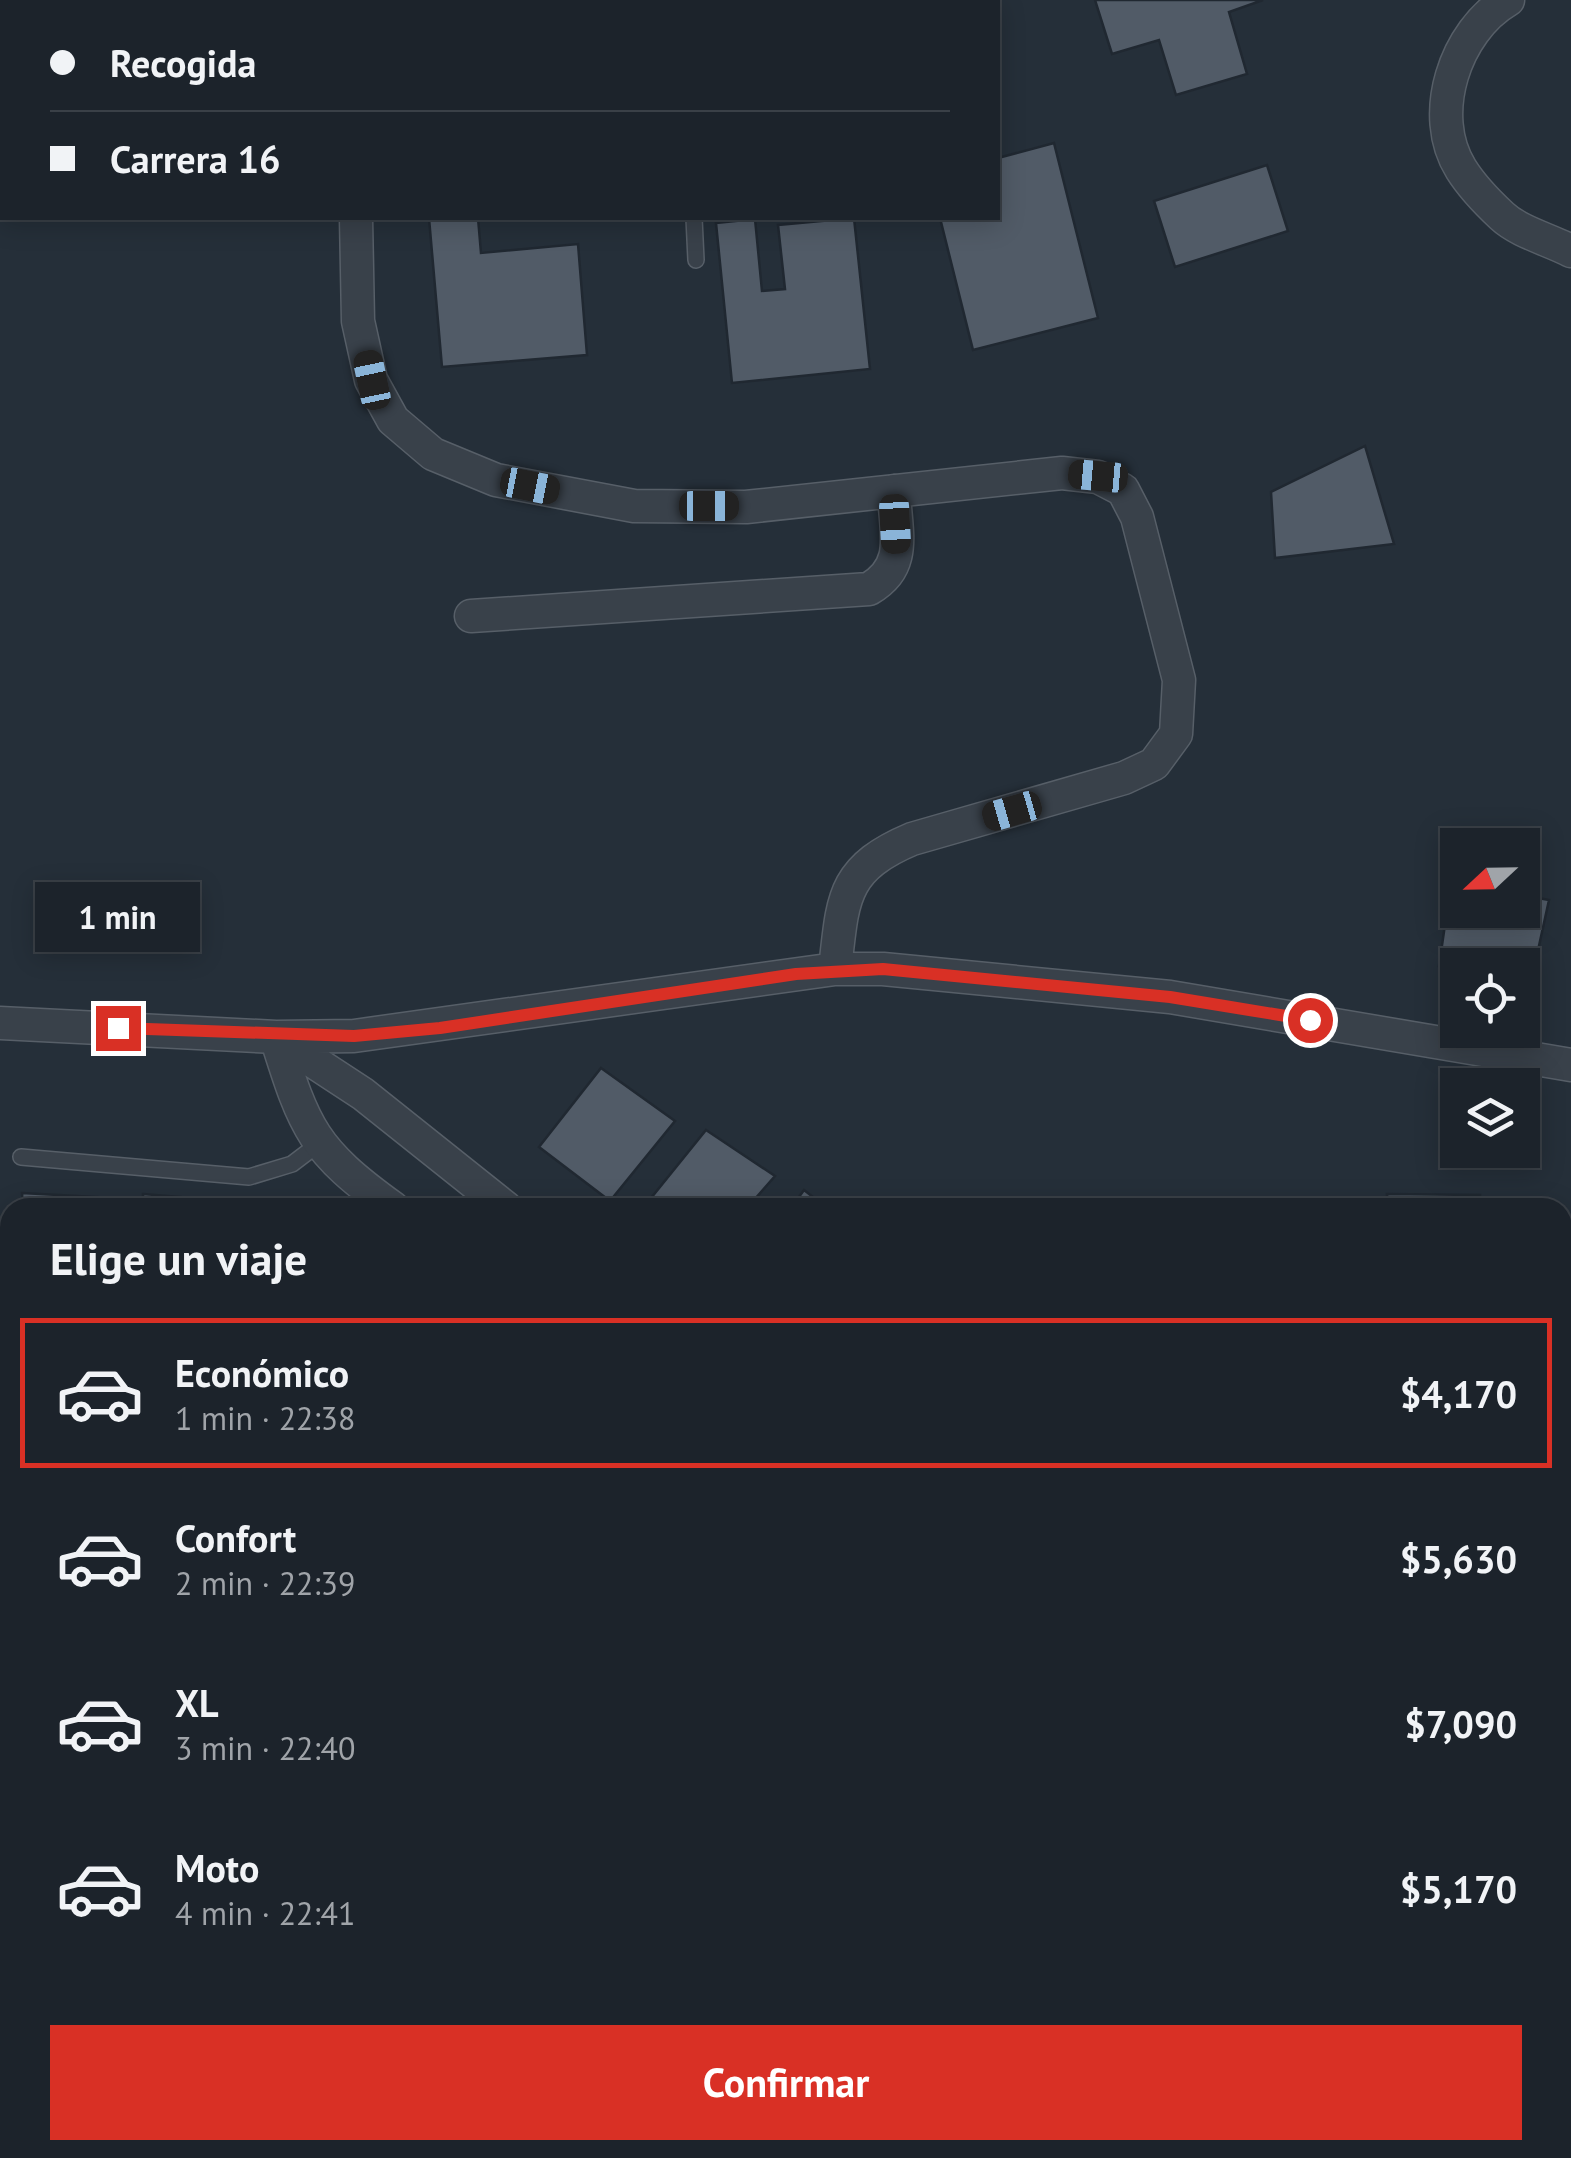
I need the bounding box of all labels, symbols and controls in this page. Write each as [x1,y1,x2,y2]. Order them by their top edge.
text: Recogida [110,38,256,87]
text: Carrera 16 [110,134,281,183]
car [351,348,393,412]
car [1067,458,1129,494]
car [498,466,562,506]
car [679,491,739,521]
car [878,493,912,555]
car [979,788,1045,834]
north arrow [1440,828,1540,928]
map controls [1440,828,1540,1168]
callout: 1 min [36,883,200,953]
text: 1 min [78,896,157,938]
button: locate [1440,948,1540,1048]
route start [1288,998,1333,1043]
route end [96,1006,141,1051]
button: layers [1440,1068,1540,1168]
text: Elige un viaje [50,1229,307,1287]
icon: car [55,1348,145,1438]
text: Económico [175,1348,349,1397]
text: $4,170 [1400,1369,1517,1418]
text: 1 min · 22:38 [175,1397,355,1439]
icon: car [55,1513,145,1603]
text: Confort [175,1513,296,1562]
text: $5,630 [1400,1534,1517,1583]
text: 2 min · 22:39 [175,1562,355,1604]
icon: car [55,1678,145,1768]
text: XL [175,1678,219,1727]
text: $7,090 [1404,1699,1517,1748]
text: 3 min · 22:40 [175,1727,355,1769]
icon: car [55,1843,145,1933]
text: Moto [175,1843,259,1892]
text: $5,170 [1400,1864,1517,1913]
text: 4 min · 22:41 [175,1892,355,1934]
button: Confirmar [50,2025,1522,2140]

